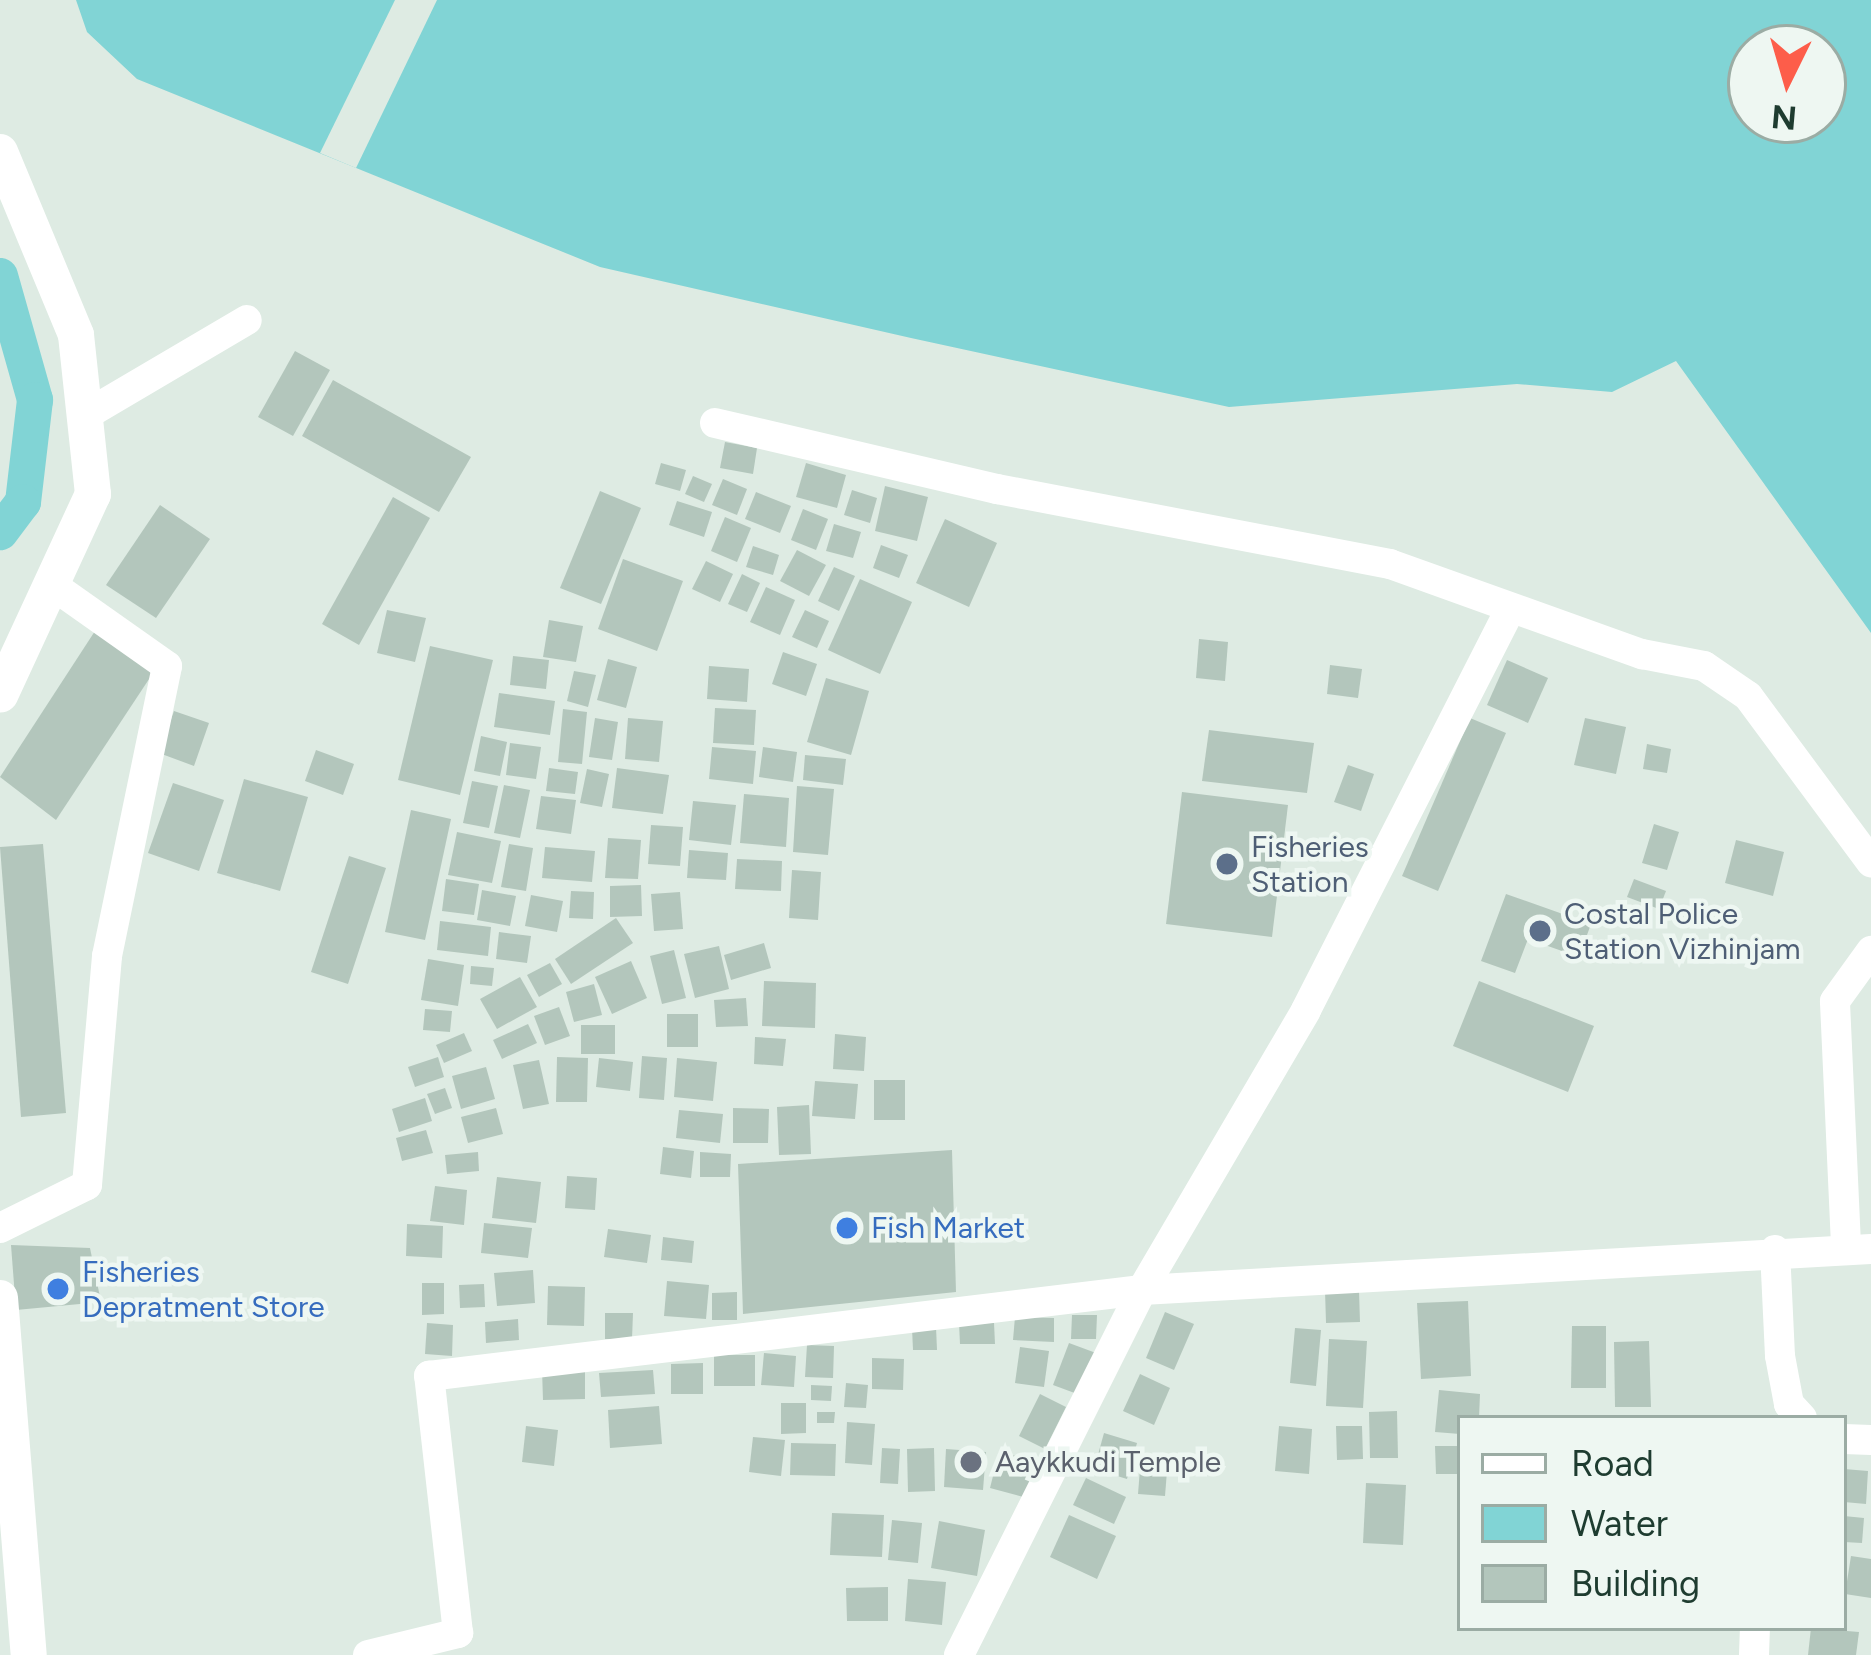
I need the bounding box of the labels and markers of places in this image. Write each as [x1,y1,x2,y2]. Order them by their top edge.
place label: Fisheries Station [1251,829,1369,900]
marker: Fisheries Station [1214,851,1240,877]
place label: Costal Police Station Vizhinjam [1564,896,1801,966]
marker: Costal Police Station Vizhinjam [1527,918,1553,944]
place label: Fish Market [871,1210,1025,1246]
marker: Fish Market [834,1215,860,1241]
place label: Fisheries Depratment Store [82,1254,325,1324]
marker: Fisheries Depratment Store [45,1276,71,1302]
place label: Aaykkudi Temple [995,1444,1221,1480]
marker: Aaykkudi Temple [958,1449,984,1475]

